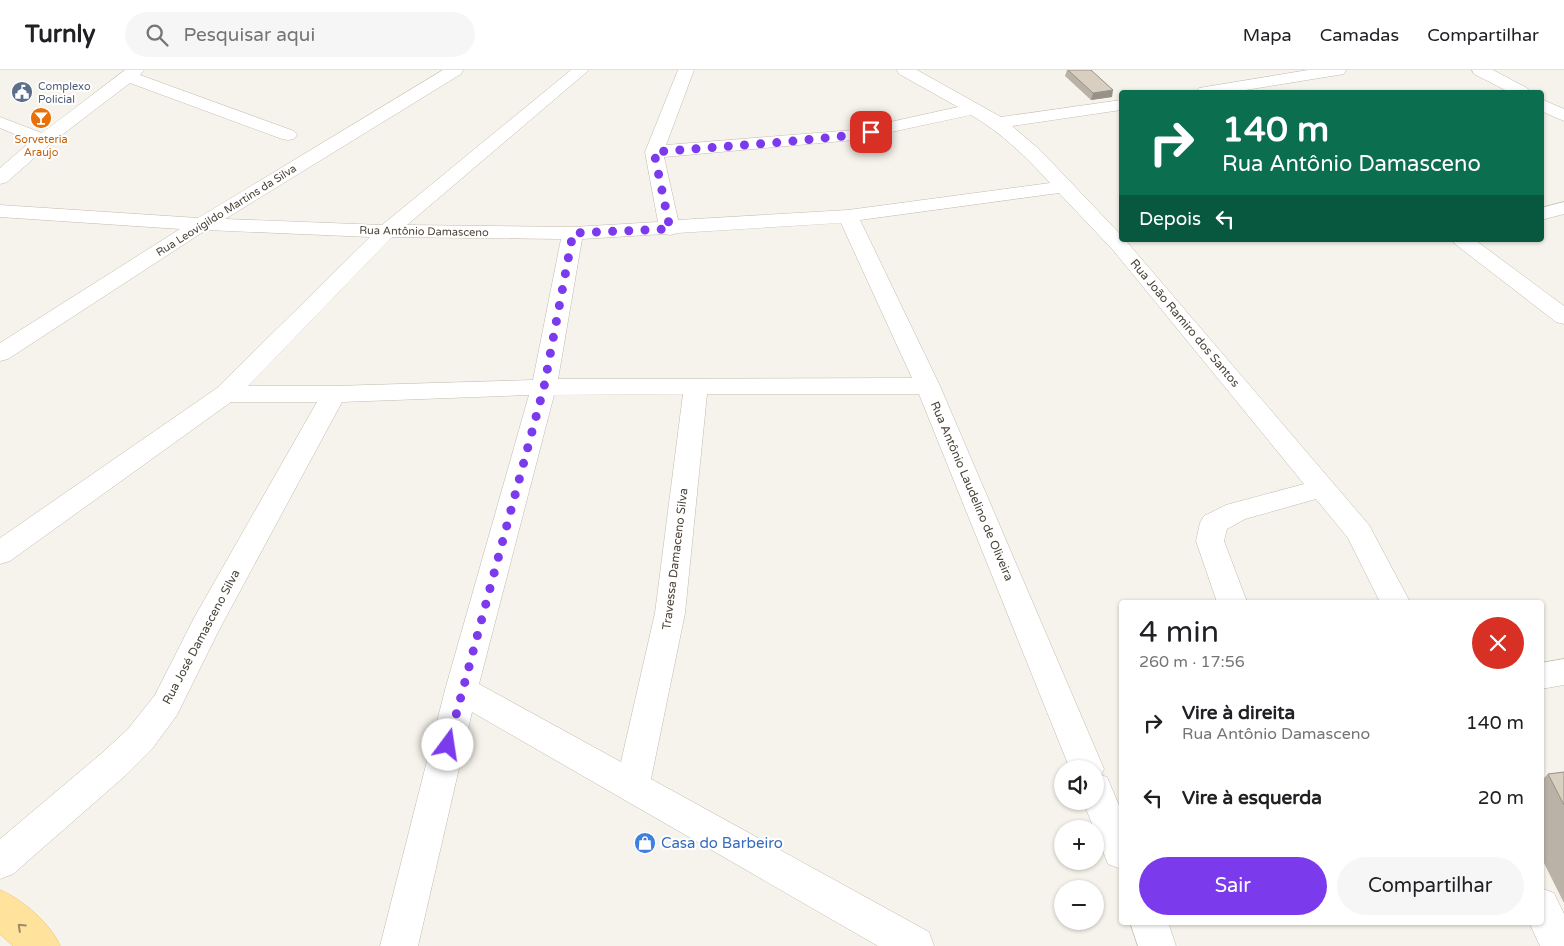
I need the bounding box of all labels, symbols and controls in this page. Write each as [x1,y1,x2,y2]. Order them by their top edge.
search box [125,12,475,57]
text: Turnly [25,20,95,49]
icon: search [143,21,171,49]
text: Pesquisar aqui [183,24,315,46]
text: Mapa [1243,24,1292,46]
text: Camadas [1320,24,1399,46]
text: Compartilhar [1427,24,1539,46]
public building icon: Complexo Policial [10,80,34,104]
place label: Complexo Policial [38,80,91,106]
bar icon: Sorveteria Araujo [29,106,53,130]
text: 140 m [1222,109,1329,151]
icon: right [1139,110,1204,175]
pin [850,111,892,153]
icon: arrive [857,118,885,146]
place label: Sorveteria Araujo [14,133,68,159]
text: Rua Antônio Damasceno [1222,151,1481,177]
street label: Rua Leovigildo Martins da Silva [154,162,299,259]
icon: left [1211,205,1239,233]
text: Depois [1139,208,1201,230]
street label: Rua Antônio Damasceno [359,224,489,239]
street label: Rua João Ramiro dos Santos [1127,256,1243,390]
street label: Rua Antônio Laudelino de Oliveira [928,399,1016,583]
street label: Travessa Damaceno Silva [659,487,691,631]
street label: Rua José Damasceno Silva [159,567,243,707]
text: 4 min [1139,614,1219,651]
button: close [1472,617,1524,669]
text: 260 m · 17:56 [1139,652,1245,672]
text: Vire à direita [1182,702,1295,724]
icon: right [1139,709,1167,737]
text: 140 m [1466,712,1524,734]
position arrow [421,718,473,770]
text: Rua Antônio Damasceno [1182,724,1370,744]
map controls [1054,760,1104,930]
button: sound [1054,760,1104,810]
icon: left [1139,784,1167,812]
text: Vire à esquerda [1182,787,1322,809]
text: 20 m [1478,787,1524,809]
button: + [1054,820,1104,870]
shop icon: Casa do Barbeiro [633,831,657,855]
place label: Casa do Barbeiro [661,834,783,852]
button: Sair [1139,857,1327,915]
button: Compartilhar [1337,857,1524,915]
button: − [1054,880,1104,930]
one-way arrow [17,924,26,933]

